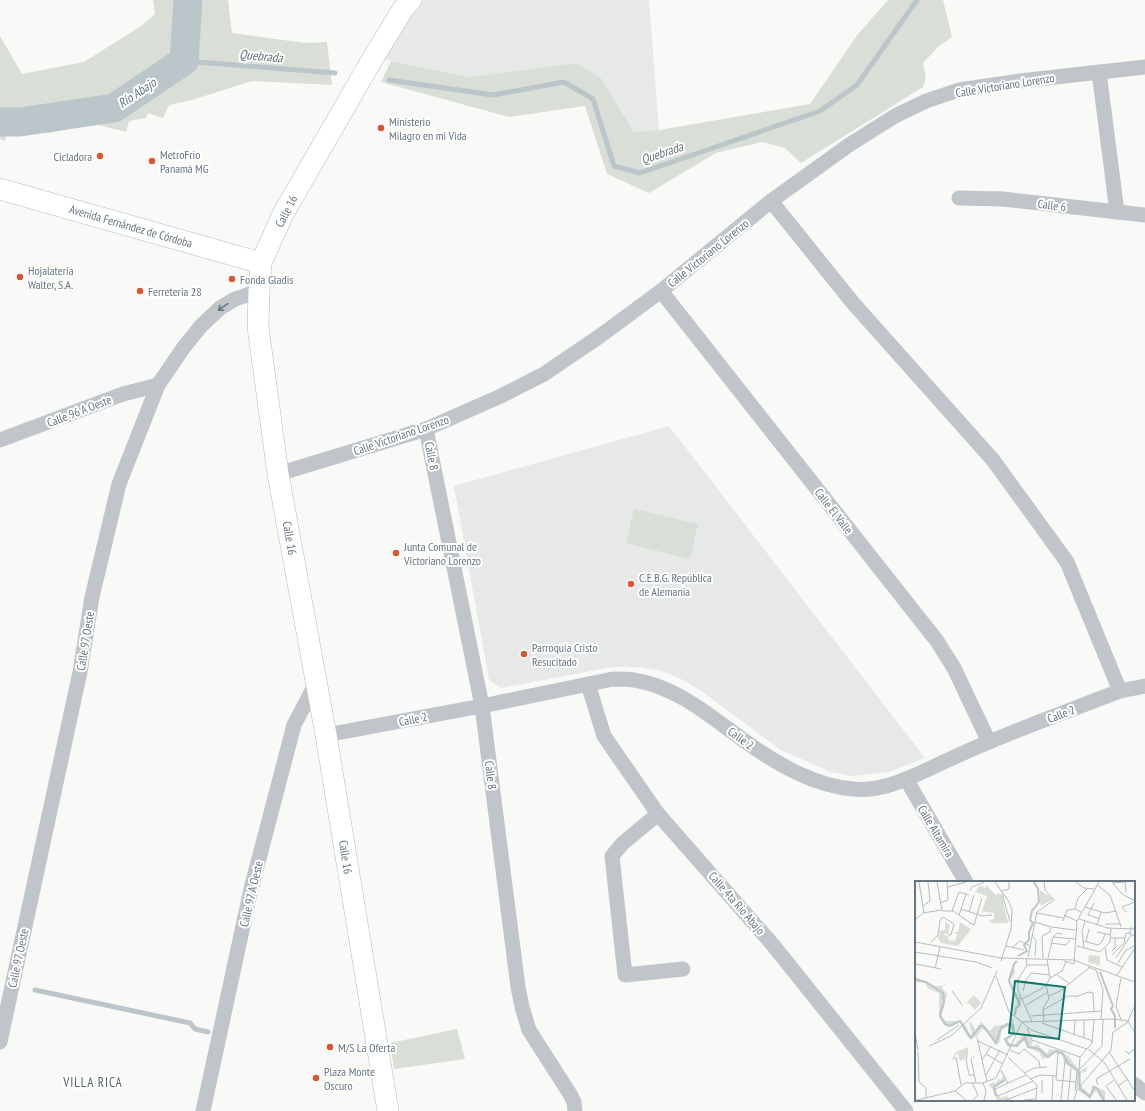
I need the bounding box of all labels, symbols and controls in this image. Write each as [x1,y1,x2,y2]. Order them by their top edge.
water label: Quebrada [239,46,284,66]
street label: Calle Victoriano Lorenzo [954,70,1056,100]
water label: Río Abajo [115,73,161,112]
place label: Ministerio Milagro en mi Vida [389,114,467,143]
marker: Ministerio Milagro en mi Vida [376,123,386,133]
water label: Quebrada [639,138,686,168]
place label: MetroFrio Panamá MG [160,147,209,176]
place label: Cicladora [54,149,92,164]
marker: Cicladora [95,151,105,161]
marker: MetroFrio Panamá MG [147,156,157,166]
street label: Calle 16 [272,192,300,230]
street label: Calle 6 [1037,196,1067,214]
street label: Avenida Fernández de Córdoba [68,201,194,251]
street label: Calle Victoriano Lorenzo [664,216,752,290]
place label: Hojalateria Walter, S.A. [28,263,74,292]
marker: Hojalateria Walter, S.A. [15,272,25,282]
place label: Fonda Gladis [240,272,293,287]
marker: Fonda Gladis [227,274,237,284]
place label: Ferreteria 28 [148,284,202,299]
marker: Ferreteria 28 [135,286,145,296]
one-way arrow [218,303,229,311]
street label: Calle 96 A Oeste [45,392,113,430]
street label: Calle Victoriano Lorenzo [351,412,451,458]
street label: Calle 8 [422,441,442,471]
street label: Calle El Valle [812,485,857,537]
street label: Calle 16 [280,520,300,556]
place label: Junta Comunal de Victoriano Lorenzo [403,539,481,568]
marker: Junta Comunal de Victoriano Lorenzo [391,548,401,558]
place label: C.E.B.G. República de Alemania [639,570,712,599]
marker: C.E.B.G. República de Alemania [626,579,636,589]
street label: Calle 97 Oeste [73,610,97,672]
place label: Parroquia Cristo Resucitado [532,640,598,669]
marker: Parroquia Cristo Resucitado [519,649,529,659]
street label: Calle 2 [1045,702,1077,726]
street label: Calle 2 [398,709,428,729]
street label: Calle 2 [725,724,757,752]
street label: Calle 8 [482,760,500,790]
street label: Calle Altamira [915,802,957,860]
street label: Calle 16 [336,839,356,875]
street label: Calle 97 A Oeste [236,859,266,928]
street label: Calle 4ta Rio Abajo [706,868,768,938]
inset map [915,881,1135,1101]
street label: Calle 97 Oeste [4,927,32,989]
place label: M/S La Oferta [338,1040,395,1055]
marker: M/S La Oferta [325,1042,335,1052]
place label: Plaza Monte Oscuro [324,1064,375,1093]
marker: Plaza Monte Oscuro [311,1073,321,1083]
district label: VILLA RICA [62,1074,123,1091]

